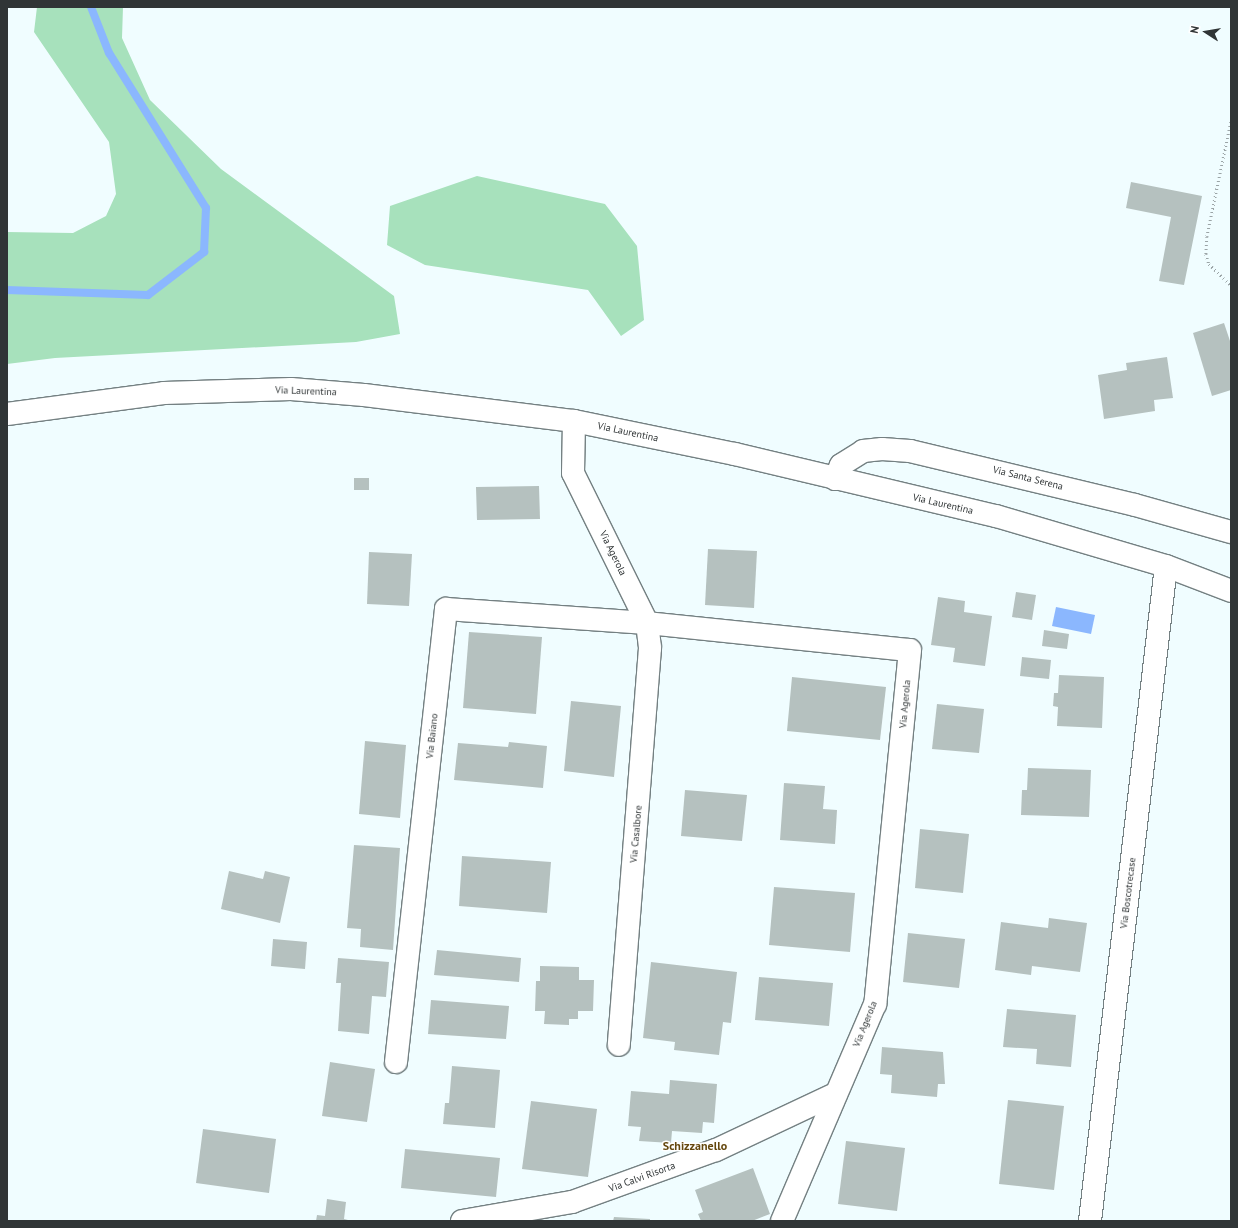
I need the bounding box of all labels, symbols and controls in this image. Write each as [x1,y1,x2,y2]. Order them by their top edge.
north arrow [1186,12,1226,52]
text: N [1187,25,1202,35]
street label: Via Laurentina [275,384,337,398]
street label: Via Laurentina [597,420,659,444]
street label: Via Santa Serena [992,463,1064,493]
street label: Via Laurentina [912,491,974,517]
street label: Via Agerola [597,528,629,578]
street label: Via Agerola [897,679,913,729]
street label: Via Baiano [424,713,440,759]
street label: Via Casalbore [628,805,644,863]
street label: Via Boscotrecase [1118,857,1138,929]
street label: Via Agerola [850,999,880,1049]
district label: Schizzanello [663,1139,727,1153]
street label: Via Calvi Risorta [607,1159,677,1195]

